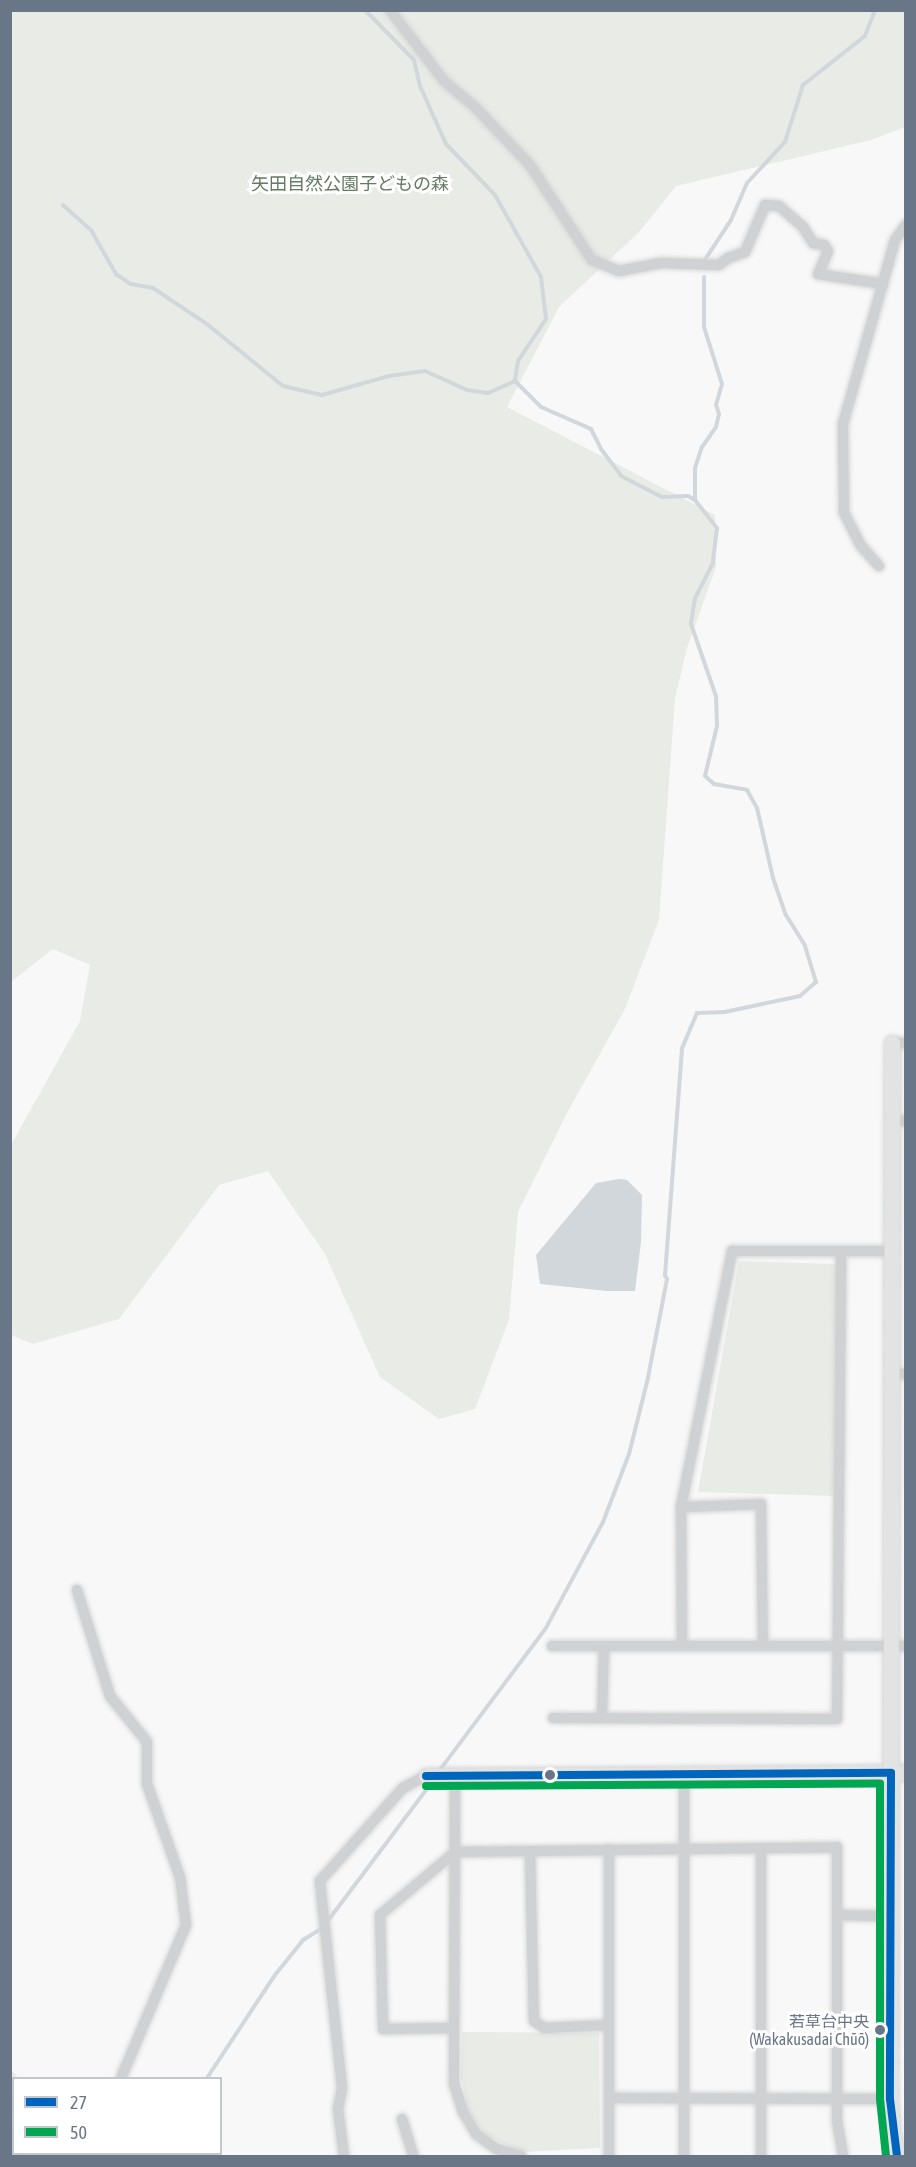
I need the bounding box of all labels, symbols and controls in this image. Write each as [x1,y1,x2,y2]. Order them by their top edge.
park label: 矢田自然公園子どもの森 [251,173,449,195]
unlabelled marker [544,1769,556,1781]
place label: 若草台中央 (Wakakusadai Chūō) [749,2011,869,2049]
marker: 若草台中央 (Wakakusadai Chūō) [874,2024,886,2036]
legend [12,2077,222,2155]
text: 27 [70,2092,87,2113]
text: 50 [70,2122,87,2143]

